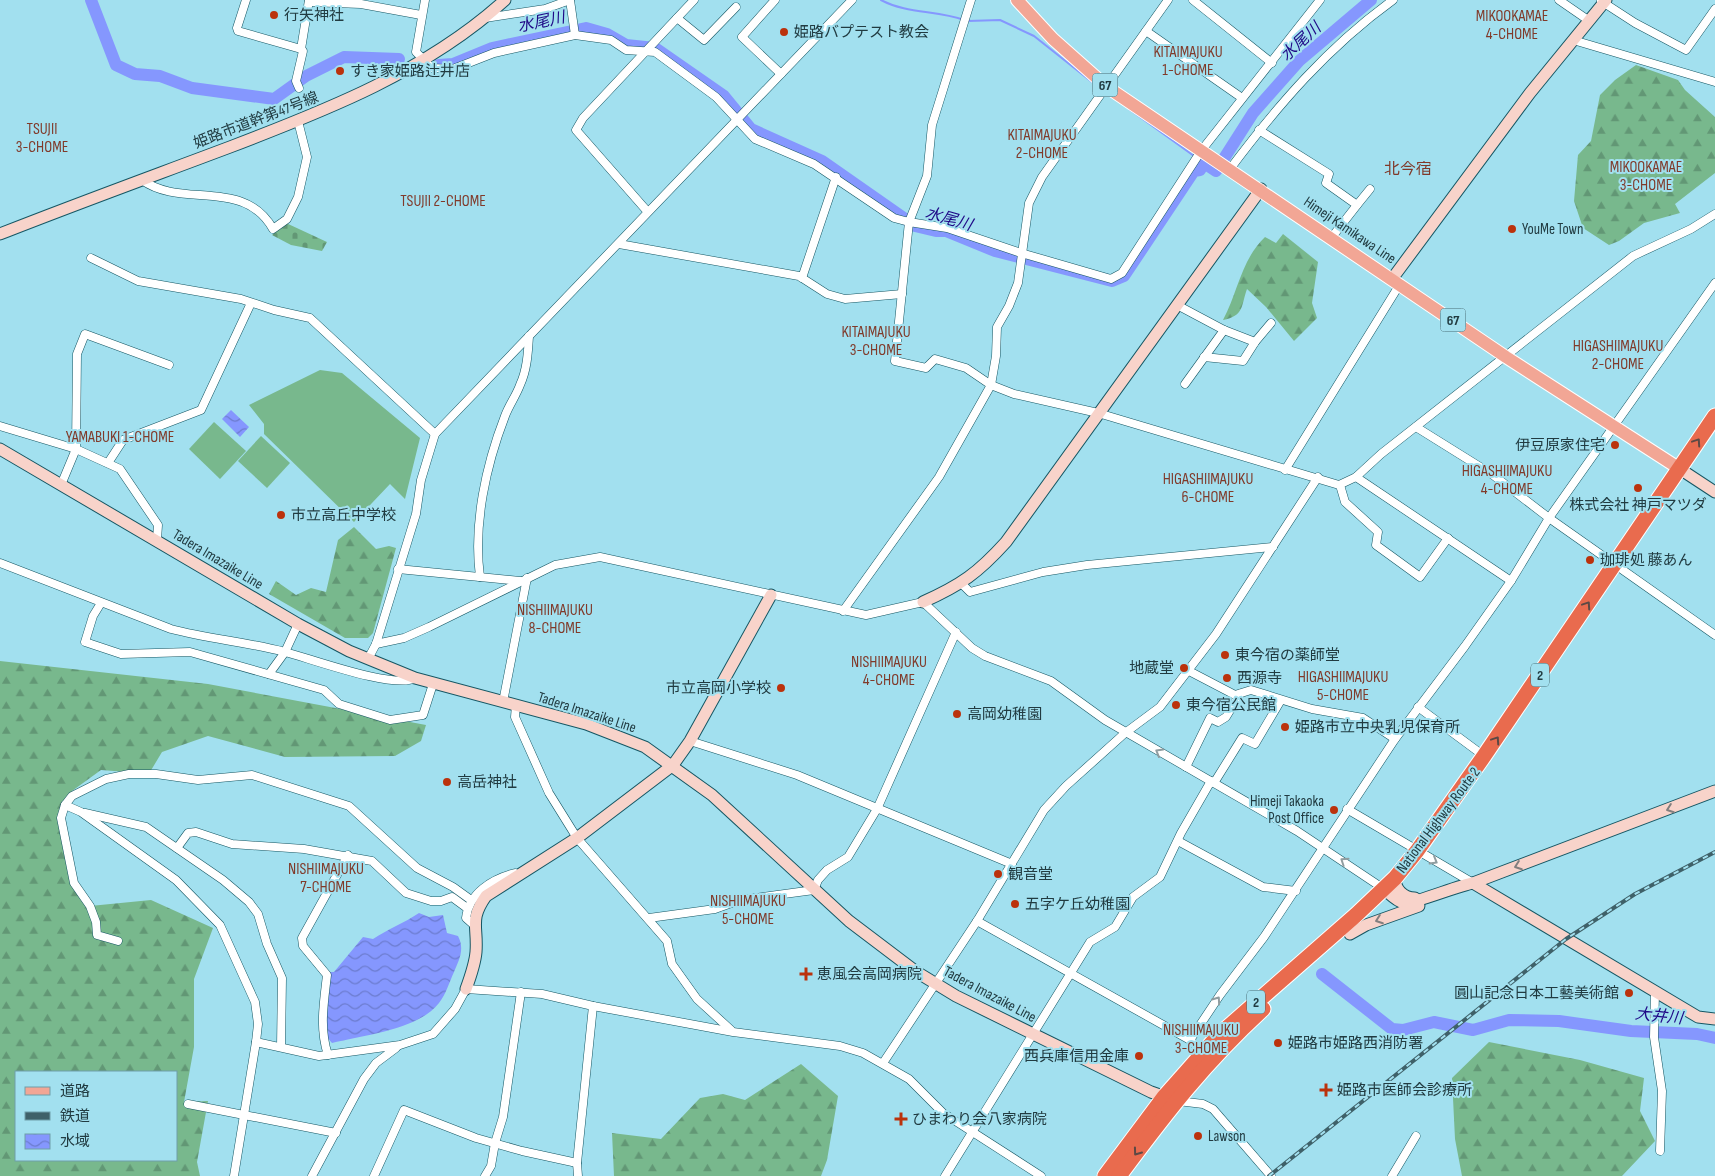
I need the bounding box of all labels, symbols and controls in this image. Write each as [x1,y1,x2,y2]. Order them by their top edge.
place label: 行矢神社 [284,6,344,25]
district label: MIKOOKAMAE 4-CHOME [1476,7,1548,44]
water label: 水尾川 [516,8,569,37]
marker: 行矢神社 [268,9,280,21]
water label: 水尾川 [1277,17,1327,65]
place label: 姫路バプテスト教会 [794,23,929,42]
marker: 姫路バプテスト教会 [778,26,790,38]
district label: KITAIMAJUKU 1-CHOME [1153,43,1223,80]
place label: すき家姫路辻井店 [350,62,470,81]
marker: すき家姫路辻井店 [334,65,346,77]
road number: 67 [1092,74,1118,96]
street label: 姫路市道幹第47号線 [191,88,321,153]
district label: TSUJII 3-CHOME [16,120,68,157]
district label: KITAIMAJUKU 2-CHOME [1007,126,1077,163]
district label: MIKOOKAMAE 3-CHOME [1610,158,1682,195]
district label: 北今宿 [1384,160,1432,179]
district label: TSUJII 2-CHOME [400,192,486,211]
street label: Himeji Kamikawa Line [1300,192,1400,268]
water label: 水尾川 [923,204,976,236]
place label: YouMe Town [1522,220,1583,239]
marker: YouMe Town [1506,223,1518,235]
road number: 67 [1440,308,1466,332]
district label: KITAIMAJUKU 3-CHOME [841,323,911,360]
district label: HIGASHIIMAJUKU 2-CHOME [1573,337,1663,374]
district label: YAMABUKI 1-CHOME [66,428,174,447]
place label: 伊豆原家住宅 [1515,436,1605,455]
marker: 伊豆原家住宅 [1609,439,1621,451]
one-way arrow [1691,439,1700,448]
district label: HIGASHIIMAJUKU 4-CHOME [1462,462,1552,499]
district label: HIGASHIIMAJUKU 6-CHOME [1163,470,1253,507]
marker: 株式会社 神戸マツダ [1632,482,1644,494]
place label: 株式会社 神戸マツダ [1569,496,1707,515]
place label: 市立高丘中学校 [291,506,396,525]
marker: 市立高丘中学校 [275,509,287,521]
street label: Tadera Imazaike Line [169,525,267,594]
place label: 珈琲処 藤あん [1600,551,1692,570]
marker: 珈琲処 藤あん [1584,554,1596,566]
district label: NISHIIMAJUKU 8-CHOME [517,601,593,638]
one-way arrow [1581,601,1590,611]
place label: 東今宿の薬師堂 [1235,646,1340,665]
marker: 東今宿の薬師堂 [1219,649,1231,661]
district label: NISHIIMAJUKU 4-CHOME [851,653,927,690]
place label: 地蔵堂 [1129,659,1174,678]
marker: 地蔵堂 [1178,662,1190,674]
road number: 2 [1531,664,1549,686]
district label: HIGASHIIMAJUKU 5-CHOME [1298,668,1388,705]
place label: 西源寺 [1237,669,1282,688]
marker: 西源寺 [1221,672,1233,684]
place label: 市立高岡小学校 [666,679,771,698]
marker: 市立高岡小学校 [775,682,787,694]
street label: Tadera Imazaike Line [535,688,639,737]
place label: 東今宿公民館 [1186,696,1276,715]
marker: 東今宿公民館 [1170,699,1182,711]
place label: 高岡幼稚園 [967,705,1042,724]
marker: 高岡幼稚園 [951,708,963,720]
place label: 姫路市立中央乳児保育所 [1295,718,1460,737]
marker: 姫路市立中央乳児保育所 [1279,721,1291,733]
one-way arrow [1490,736,1499,745]
one-way arrow [1155,748,1164,758]
street label: National Highway Route 2 [1392,764,1484,877]
place label: 高岳神社 [457,773,517,792]
marker: 高岳神社 [441,776,453,788]
place label: Himeji Takaoka Post Office [1250,792,1324,828]
one-way arrow [1666,803,1675,813]
marker: Himeji Takaoka Post Office [1328,804,1340,816]
one-way arrow [1429,854,1438,864]
one-way arrow [1340,858,1350,867]
district label: NISHIIMAJUKU 7-CHOME [288,860,364,897]
one-way arrow [1514,860,1522,870]
place label: 観音堂 [1008,865,1053,884]
marker: 観音堂 [992,868,1004,880]
district label: NISHIIMAJUKU 5-CHOME [710,892,786,929]
place label: 五字ケ丘幼稚園 [1025,895,1130,914]
marker: 五字ケ丘幼稚園 [1009,898,1021,910]
one-way arrow [1375,914,1384,924]
street label: Tadera Imazaike Line [940,962,1039,1027]
place label: 恵風会高岡病院 [817,965,922,984]
marker: 恵風会高岡病院 [799,967,813,981]
place label: 圓山記念日本工藝美術館 [1454,984,1619,1003]
marker: 圓山記念日本工藝美術館 [1623,987,1635,999]
road number: 2 [1247,990,1265,1014]
one-way arrow [1211,996,1220,1006]
water label: 大井川 [1634,1005,1686,1029]
district label: NISHIIMAJUKU 3-CHOME [1163,1021,1239,1058]
place label: 姫路市姫路西消防署 [1288,1034,1423,1053]
marker: 姫路市姫路西消防署 [1272,1037,1284,1049]
place label: 西兵庫信用金庫 [1024,1047,1129,1066]
marker: 西兵庫信用金庫 [1133,1050,1145,1062]
legend [15,1071,178,1161]
place label: 姫路市医師会診療所 [1337,1081,1472,1100]
text: 道路 [60,1082,90,1101]
marker: 姫路市医師会診療所 [1319,1083,1333,1097]
text: 鉄道 [60,1107,90,1126]
place label: ひまわり会八家病院 [912,1110,1047,1129]
marker: ひまわり会八家病院 [894,1112,908,1126]
place label: Lawson [1208,1127,1246,1146]
marker: Lawson [1192,1130,1204,1142]
text: 水域 [60,1132,90,1151]
one-way arrow [1134,1146,1143,1156]

